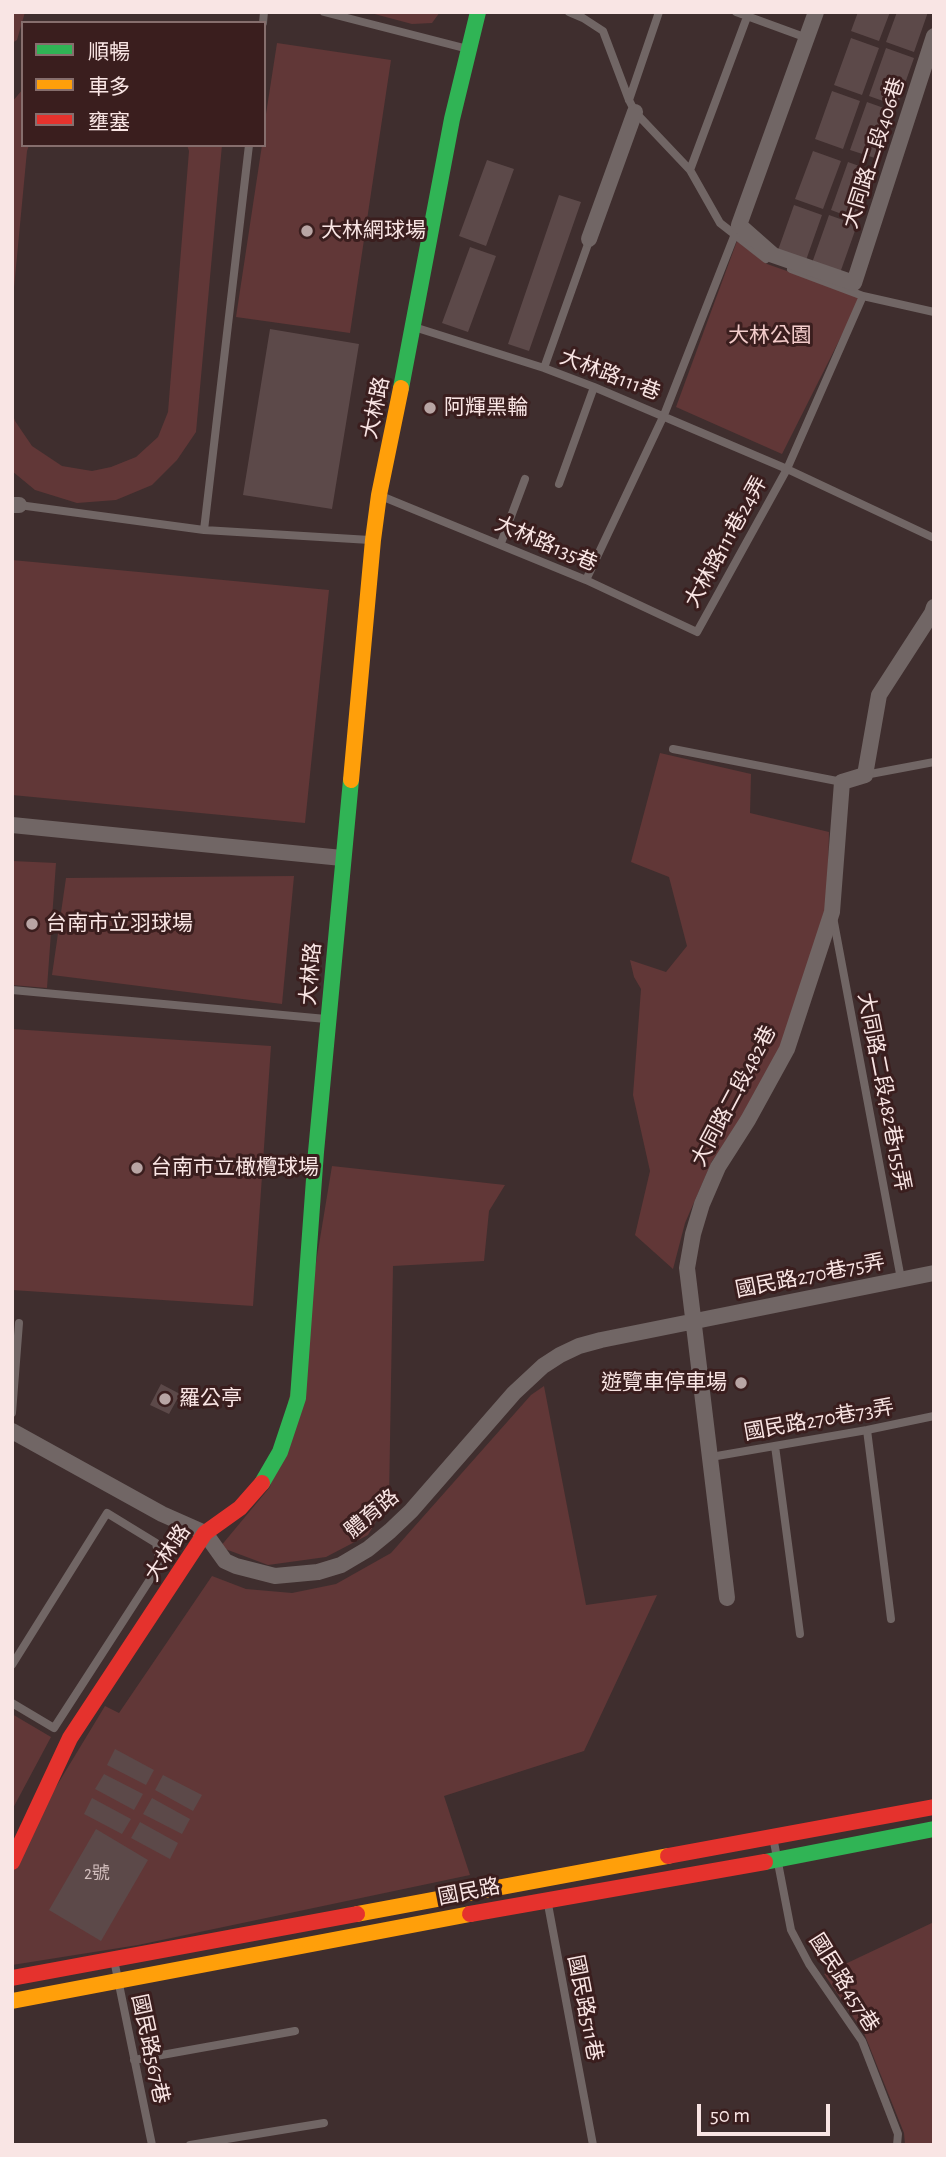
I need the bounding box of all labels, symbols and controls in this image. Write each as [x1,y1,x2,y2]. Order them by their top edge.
legend [21,21,266,147]
text: 順暢 [88,42,130,63]
street label: 大同路二段406巷 [838,74,910,232]
text: 車多 [88,77,130,98]
text: 壅塞 [88,112,130,133]
place label: 大林網球場 [321,218,426,244]
marker: 大林網球場 [299,223,315,239]
park label: 大林公園 [728,323,812,349]
street label: 大林路111巷 [556,344,664,406]
street label: 大林路 [357,375,395,441]
place label: 阿輝黑輪 [444,395,528,421]
marker: 阿輝黑輪 [422,400,438,416]
street label: 大林路111巷24弄 [680,472,772,612]
street label: 大林路135巷 [491,511,601,577]
place label: 台南市立羽球場 [46,911,193,937]
marker: 台南市立羽球場 [24,916,40,932]
street label: 大林路 [296,942,326,1006]
street label: 大同路二段482巷155弄 [852,991,916,1193]
street label: 大同路二段482巷 [686,1021,782,1171]
place label: 台南市立橄欖球場 [151,1155,319,1181]
marker: 台南市立橄欖球場 [129,1160,145,1176]
street label: 國民路270巷75弄 [733,1249,887,1303]
place label: 遊覽車停車場 [601,1370,727,1396]
marker: 遊覽車停車場 [733,1375,749,1391]
place label: 羅公亭 [179,1386,242,1412]
marker: 羅公亭 [157,1391,173,1407]
street label: 國民路270巷73弄 [742,1394,896,1446]
street label: 體育路 [340,1484,404,1544]
street label: 大林路 [140,1520,196,1586]
house number: 2號 [84,1863,110,1885]
street label: 國民路 [436,1874,502,1910]
street label: 國民路457巷 [804,1929,884,2037]
street label: 國民路511巷 [562,1953,608,2063]
street label: 國民路567巷 [126,1992,174,2106]
scale bar [701,2090,834,2134]
text: 50 m [710,2105,750,2126]

